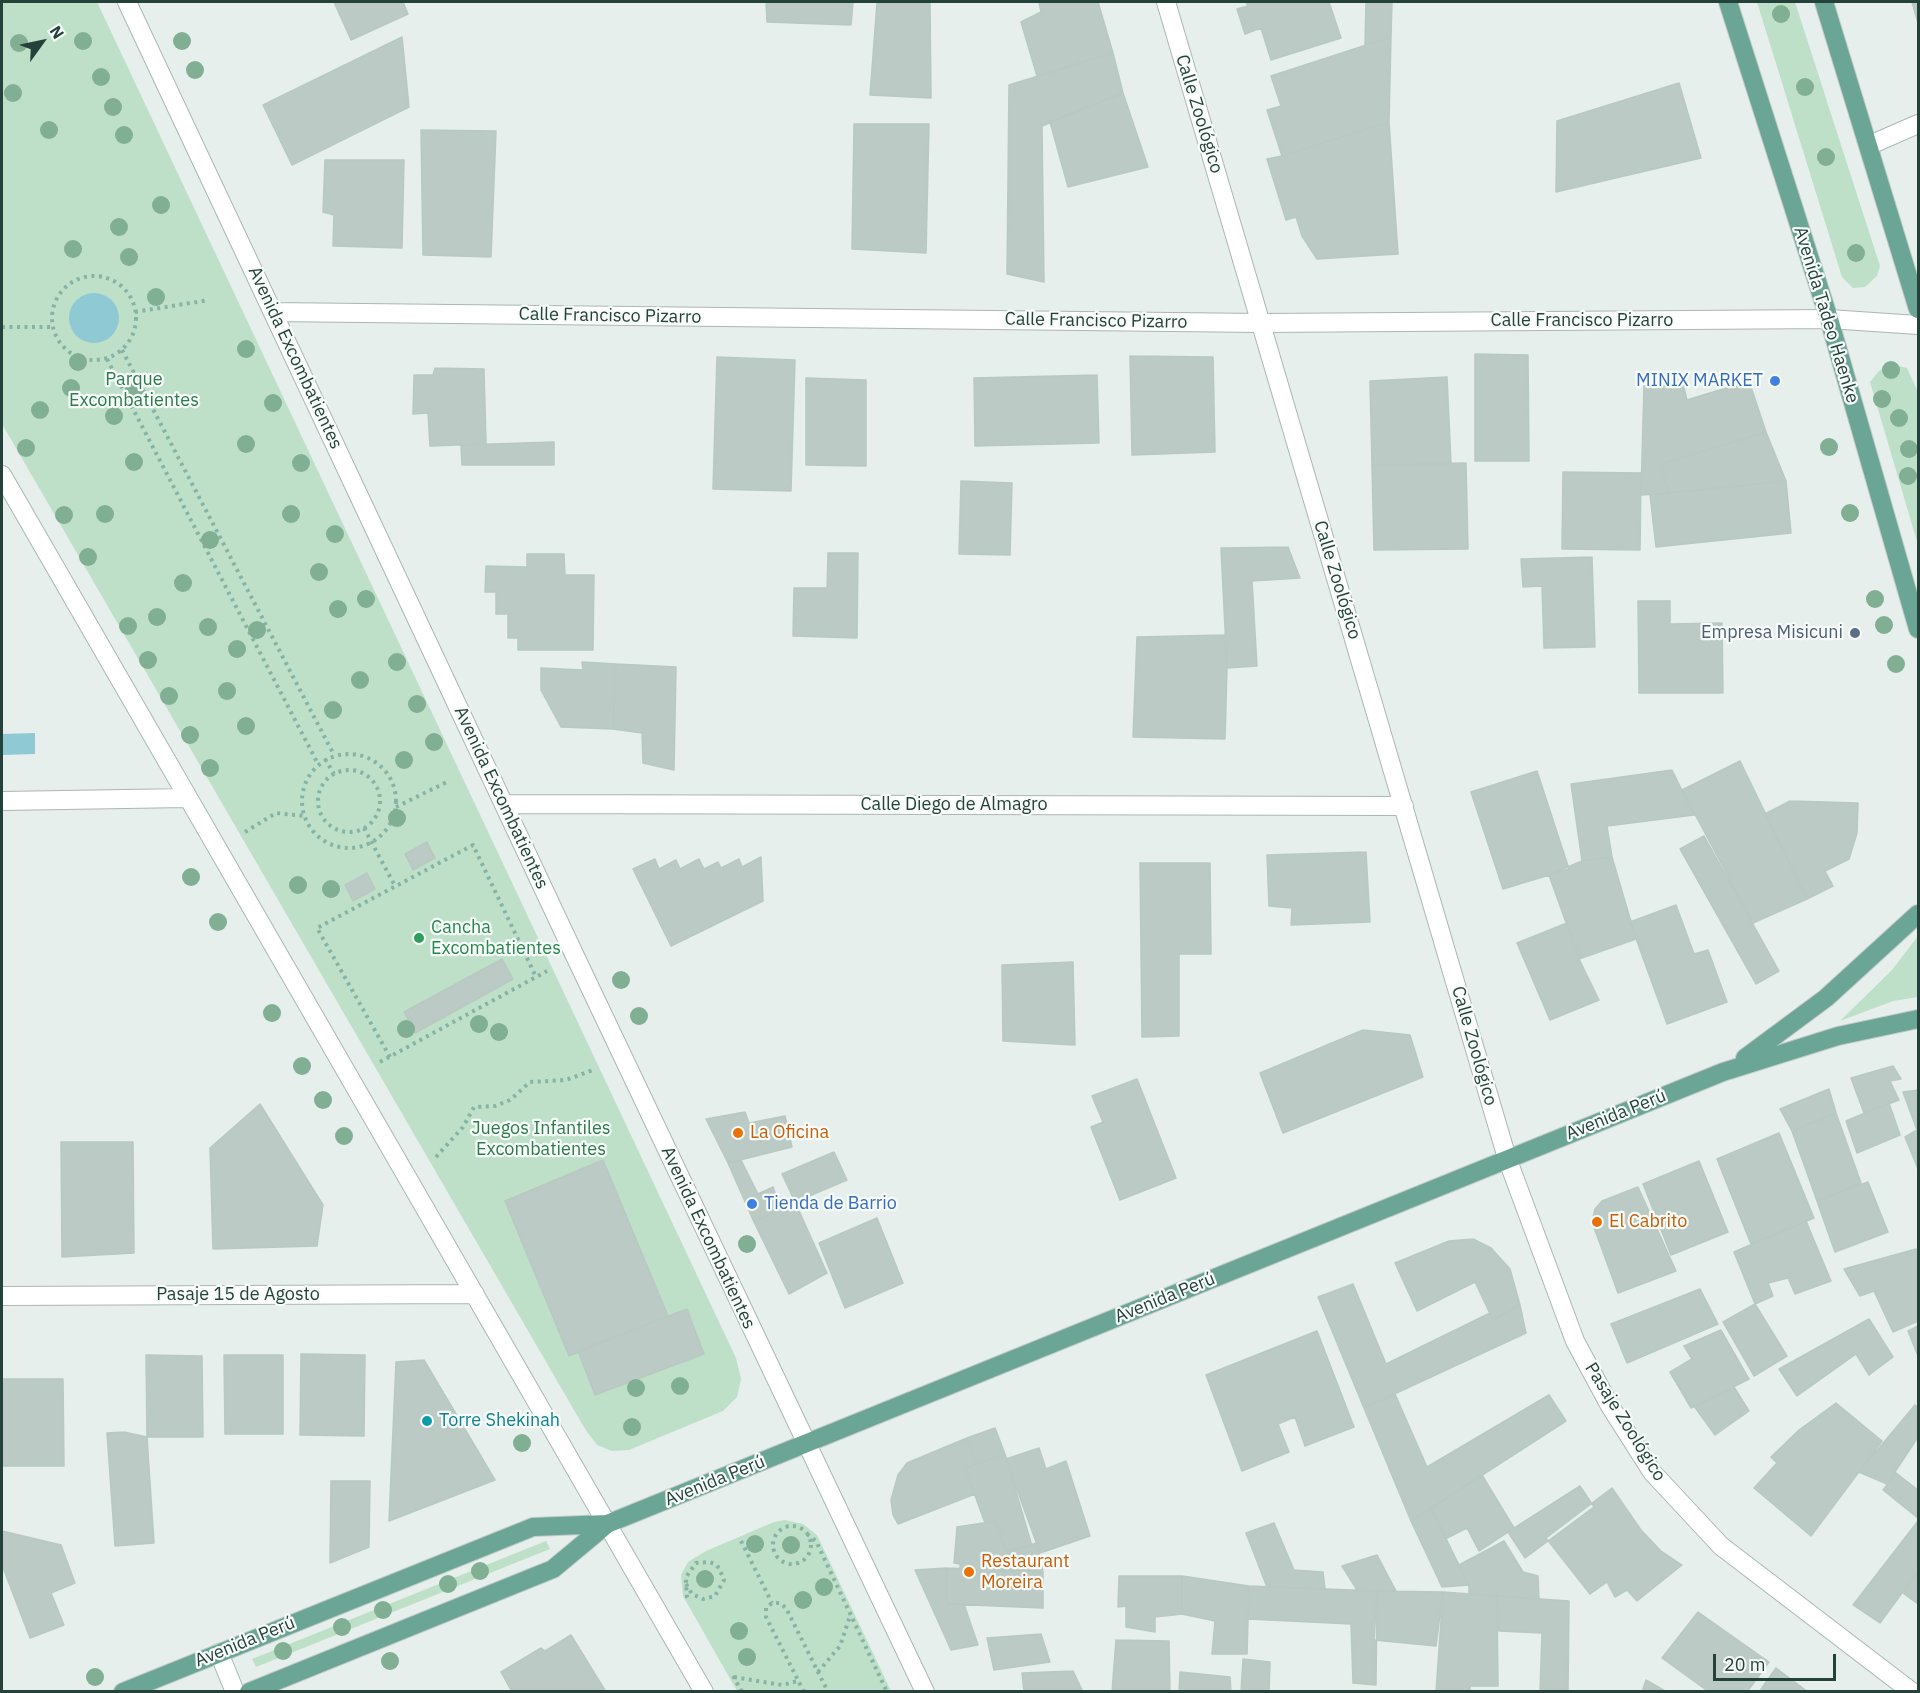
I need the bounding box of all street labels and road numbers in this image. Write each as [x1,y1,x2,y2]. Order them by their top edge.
street label: Calle Zoológico [1171,52,1227,176]
street label: Avenida Tadeo Haenke [1789,224,1863,406]
street label: Avenida Excombatientes [243,263,347,453]
street label: Calle Francisco Pizarro [518,304,702,328]
street label: Calle Francisco Pizarro [1004,309,1188,333]
street label: Calle Francisco Pizarro [1491,310,1673,332]
street label: Calle Zoológico [1309,518,1365,642]
street label: Avenida Excombatientes [449,703,553,893]
street label: Calle Diego de Almagro [860,794,1048,816]
street label: Calle Zoológico [1447,984,1501,1108]
street label: Avenida Perú [1563,1085,1669,1145]
street label: Avenida Excombatientes [656,1143,760,1333]
street label: Avenida Perú [1112,1268,1218,1328]
street label: Pasaje 15 de Agosto [156,1284,320,1306]
street label: Pasaje Zoológico [1580,1359,1670,1485]
street label: Avenida Perú [662,1451,768,1511]
street label: Avenida Perú [192,1612,298,1672]

